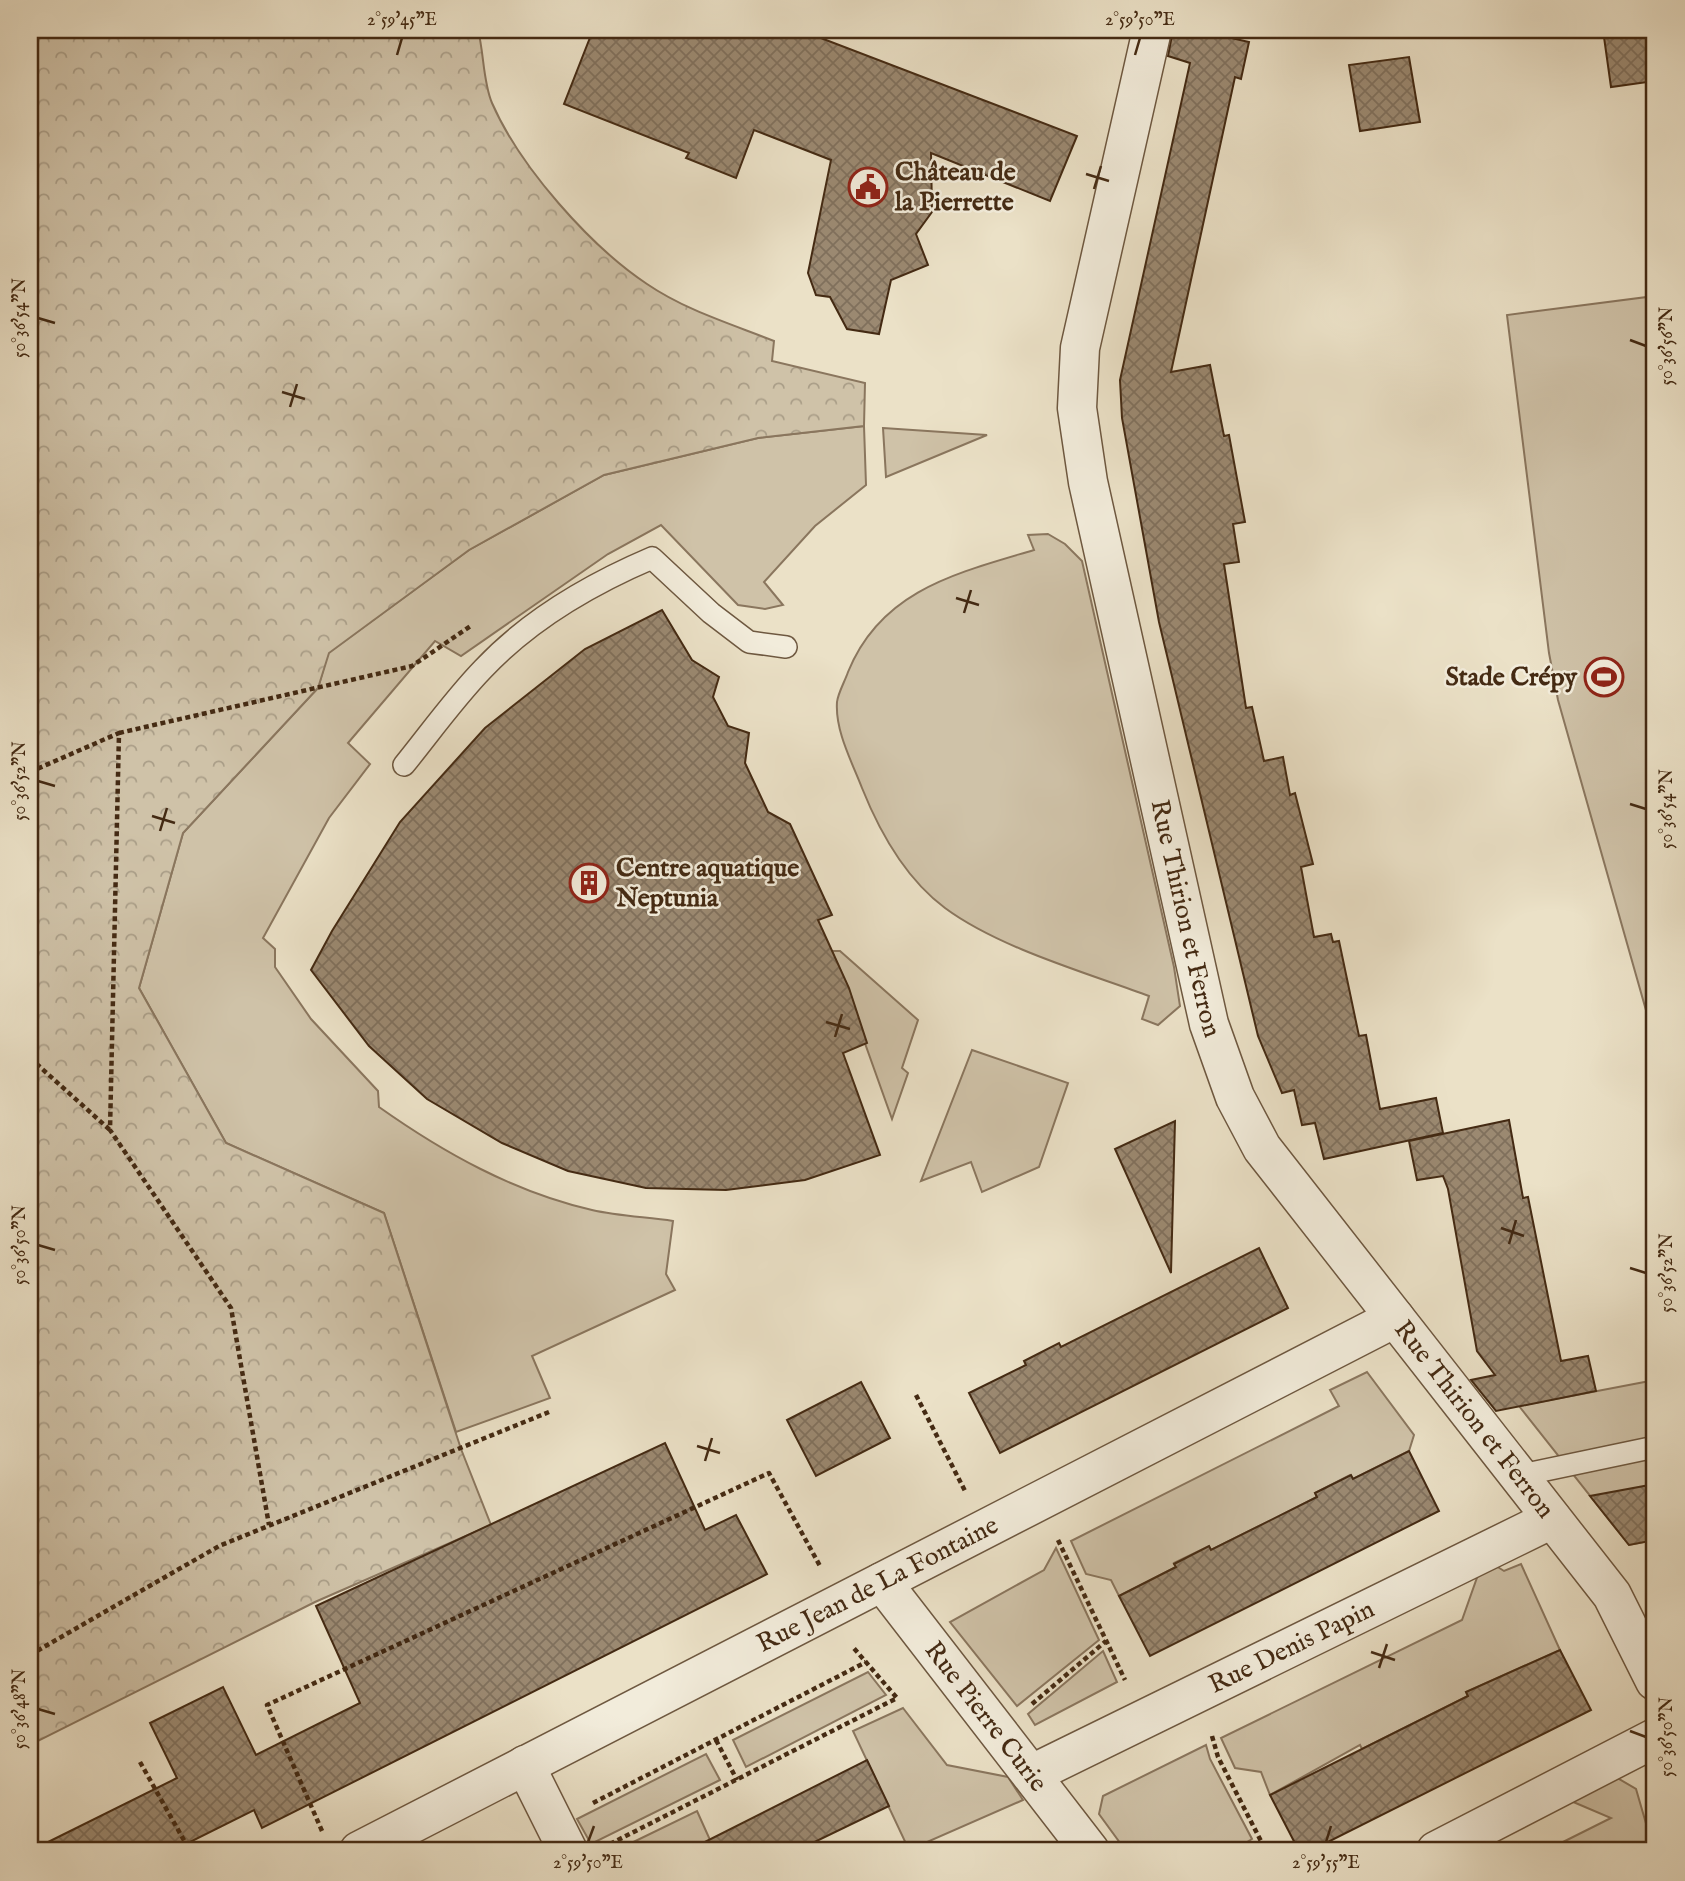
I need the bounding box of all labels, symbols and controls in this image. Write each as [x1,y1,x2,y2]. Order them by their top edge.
text: 2°59'45"E [367,9,437,32]
text: 2°59'50"E [1105,9,1175,32]
place label: Château de la Pierrette [894,156,1016,219]
public building icon: Château de la Pierrette [847,166,889,208]
text: 50°36'54"N [9,278,32,358]
text: 50°36'56"N [1656,306,1679,385]
sports icon: Stade Crépy [1583,656,1625,698]
place label: Stade Crépy [1445,661,1578,694]
text: 50°36'52"N [9,741,32,821]
text: 50°36'54"N [1656,769,1679,849]
street label: Rue Thirion et Ferron [1143,797,1229,1042]
place label: Centre aquatique Neptunia [615,852,799,915]
building icon: Centre aquatique Neptunia [568,862,610,904]
text: 50°36'50"N [9,1205,32,1285]
text: 50°36'52"N [1656,1233,1679,1313]
street label: Rue Thirion et Ferron [1387,1314,1562,1525]
street label: Rue Jean de La Fontaine [751,1508,1004,1660]
street label: Rue Denis Papin [1203,1592,1380,1701]
street label: Rue Pierre Curie [917,1635,1055,1799]
text: 50°36'48"N [9,1668,32,1749]
text: 50°36'50"N [1656,1697,1679,1777]
text: 2°59'50"E [553,1852,623,1875]
text: 2°59'55"E [1292,1852,1360,1875]

